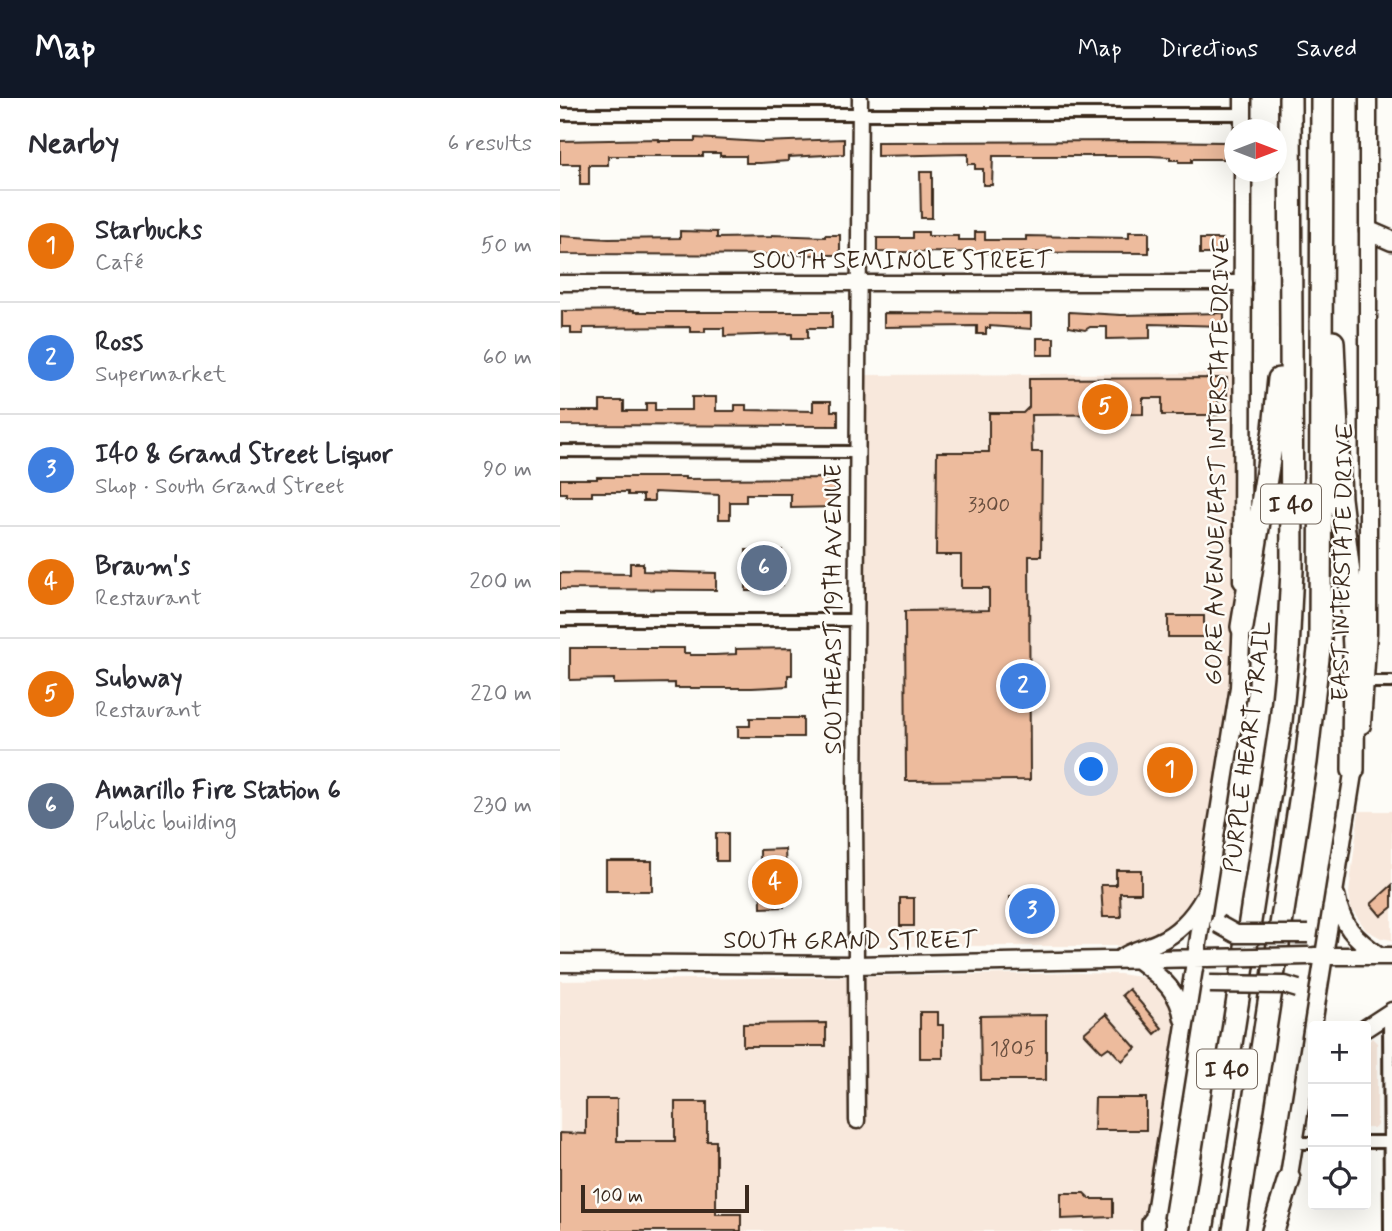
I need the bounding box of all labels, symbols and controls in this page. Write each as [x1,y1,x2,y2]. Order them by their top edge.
text: Map [35,27,95,71]
text: Map [1078,34,1122,65]
text: Directions [1160,34,1258,65]
text: Saved [1296,34,1357,65]
north arrow [1224,119,1287,182]
text: Nearby [28,124,119,163]
text: 6 results [448,129,532,159]
text: Starbucks [95,214,202,248]
text: 1 [46,231,56,261]
text: 50 m [481,231,532,261]
street label: GORE AVENUE/EAST INTERSTATE DRIVE [1199,237,1238,686]
street label: SOUTH SEMINOLE STREET [752,246,1052,277]
text: Café [95,248,144,278]
text: Ross [95,326,143,360]
text: 2 [45,343,57,373]
text: 60 m [483,343,532,373]
text: Supermarket [95,360,226,390]
pin: 5 [1082,381,1128,433]
street label: EAST INTERSTATE DRIVE [1326,423,1361,701]
text: I40 & Grand Street Liquor [95,438,392,472]
text: 3 [46,455,56,485]
text: 90 m [483,455,532,485]
street label: SOUTHEAST 19TH AVENUE [819,464,850,754]
text: Shop · South Grand Street [95,472,344,502]
road number: I 40 [1261,484,1321,524]
house number: 3300 [968,491,1010,519]
pin: 6 [741,542,787,594]
text: Braum's [95,550,190,584]
text: 4 [44,567,58,597]
text: 200 m [469,567,532,597]
text: Restaurant [95,584,202,614]
street label: PURPLE HEART TRAIL [1218,619,1279,875]
pin: 2 [1000,660,1046,712]
text: Subway [95,662,183,696]
text: 5 [44,679,58,709]
text: 220 m [470,679,532,709]
text: Restaurant [95,696,202,726]
pin: 1 [1147,744,1193,796]
your location [1074,752,1108,786]
text: Amarillo Fire Station 6 [95,774,341,808]
text: 6 [45,791,57,821]
text: 230 m [473,791,532,821]
text: Public building [95,808,237,838]
pin: 4 [752,856,798,908]
pin: 3 [1009,885,1055,937]
street label: SOUTH GRAND STREET [723,926,977,957]
map controls [1308,1021,1371,1210]
button: + [1308,1021,1371,1084]
house number: 1805 [990,1035,1036,1063]
road number: I 40 [1197,1050,1257,1088]
button: − [1308,1084,1371,1147]
button: locate [1308,1147,1371,1210]
scale bar [581,1182,749,1214]
text: 100 m [592,1184,643,1209]

